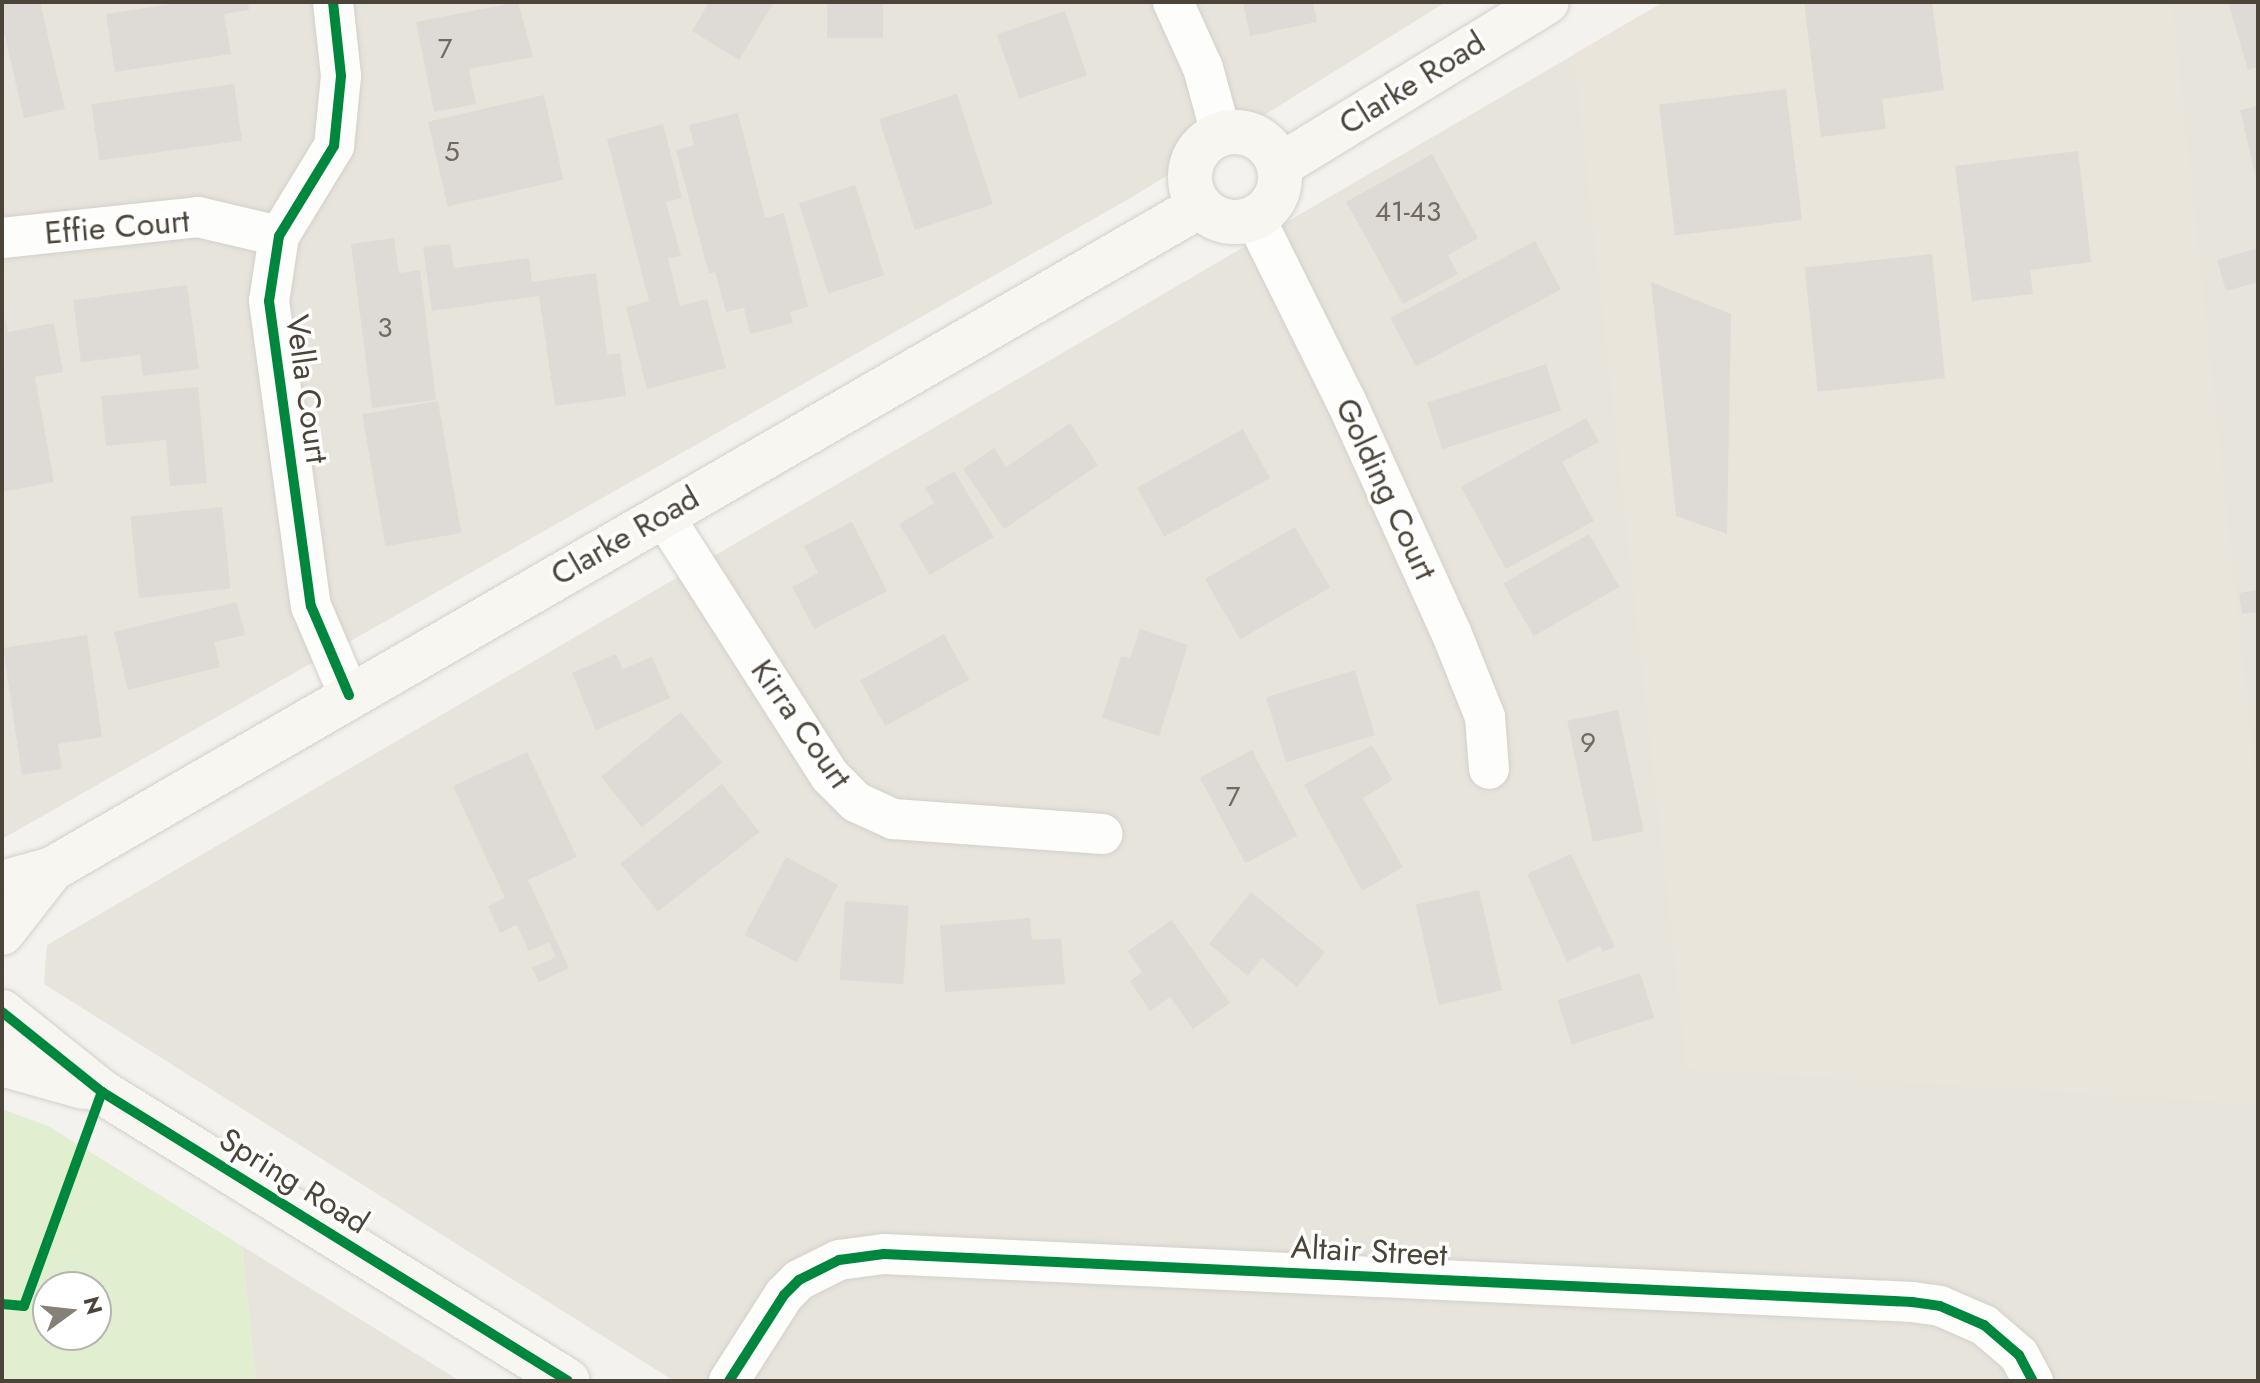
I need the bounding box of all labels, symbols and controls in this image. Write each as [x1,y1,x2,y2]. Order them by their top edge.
street label: Clarke Road [1332,23,1492,143]
house number: 7 [438,32,452,66]
house number: 5 [444,135,460,169]
house number: 41-43 [1375,195,1441,229]
street label: Effie Court [43,202,191,252]
house number: 3 [377,311,393,345]
street label: Vella Court [278,312,336,466]
street label: Golding Court [1327,392,1445,586]
street label: Clarke Road [544,478,706,594]
street label: Kirra Court [743,652,859,796]
house number: 9 [1580,726,1596,760]
house number: 7 [1226,780,1240,814]
street label: Spring Road [212,1120,376,1242]
street label: Altair Street [1290,1228,1448,1274]
north arrow [32,1271,112,1351]
text: N [76,1293,111,1318]

